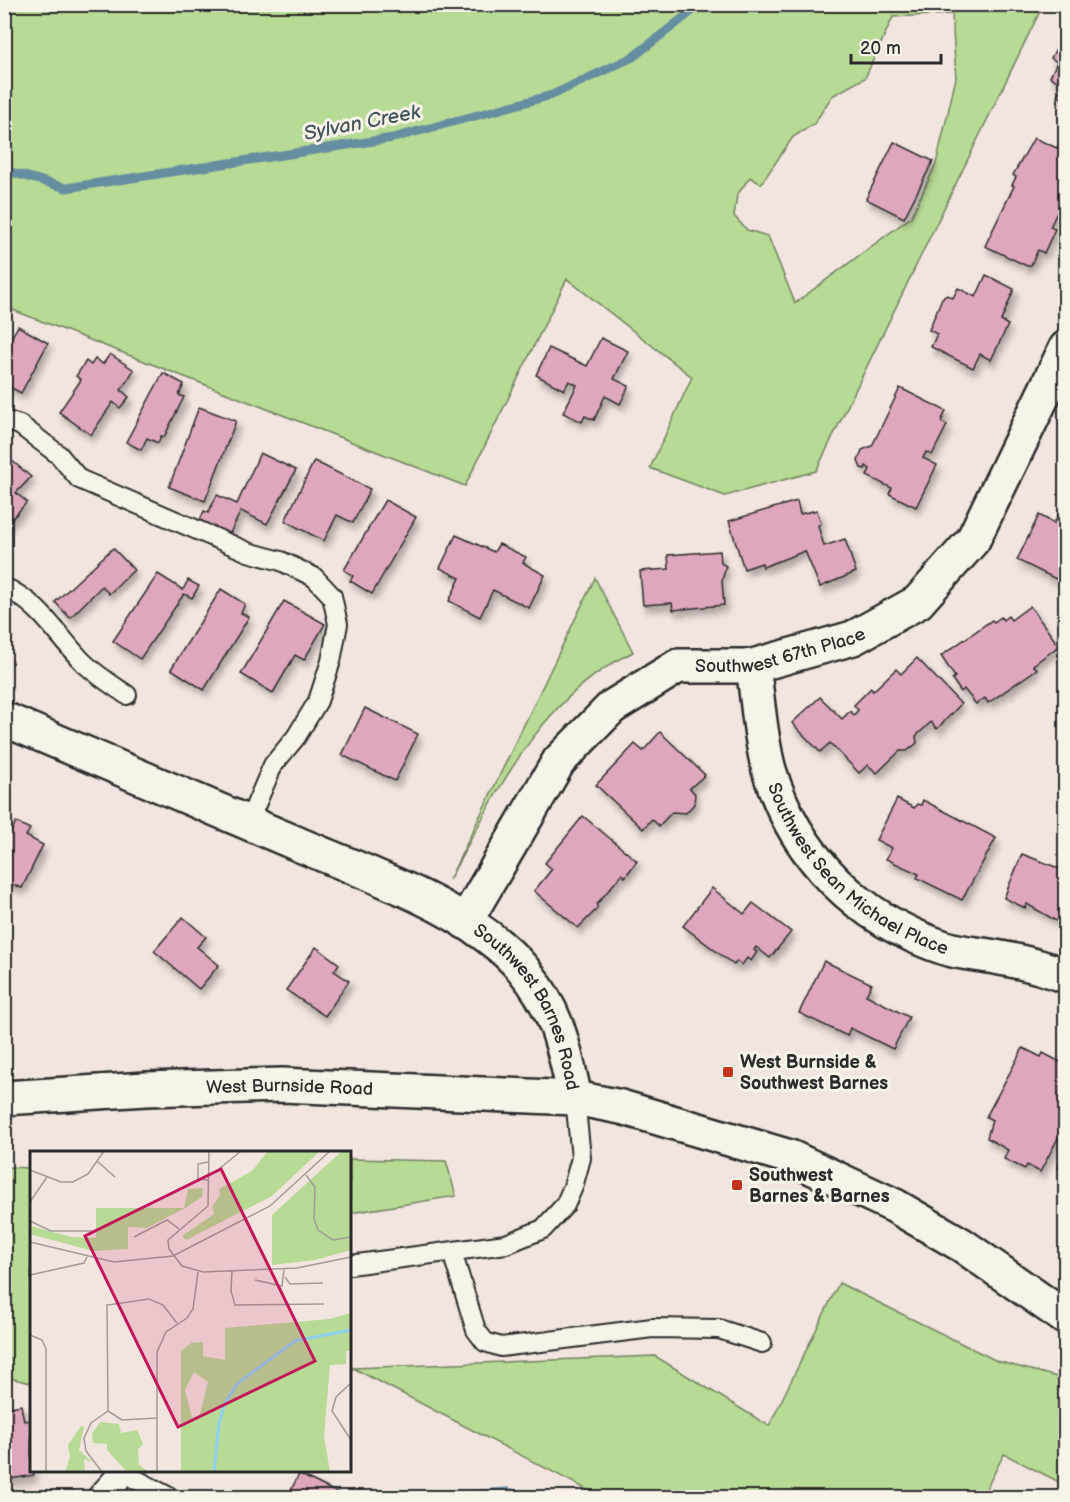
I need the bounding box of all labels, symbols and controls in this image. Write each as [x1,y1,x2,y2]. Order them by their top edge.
scale bar [851,27,941,65]
text: 20 m [860,38,901,59]
water label: Sylvan Creek [302,100,424,146]
street label: Southwest 67th Place [695,623,869,677]
street label: Southwest Sean Michael Place [763,780,951,959]
street label: Southwest Barnes Road [469,920,583,1092]
place label: West Burnside & Southwest Barnes [740,1052,888,1094]
marker: West Burnside & Southwest Barnes [721,1065,735,1079]
street label: West Burnside Road [206,1075,374,1100]
inset map [30,1151,351,1472]
place label: Southwest Barnes & Barnes [749,1165,890,1207]
marker: Southwest Barnes & Barnes [730,1178,744,1192]

